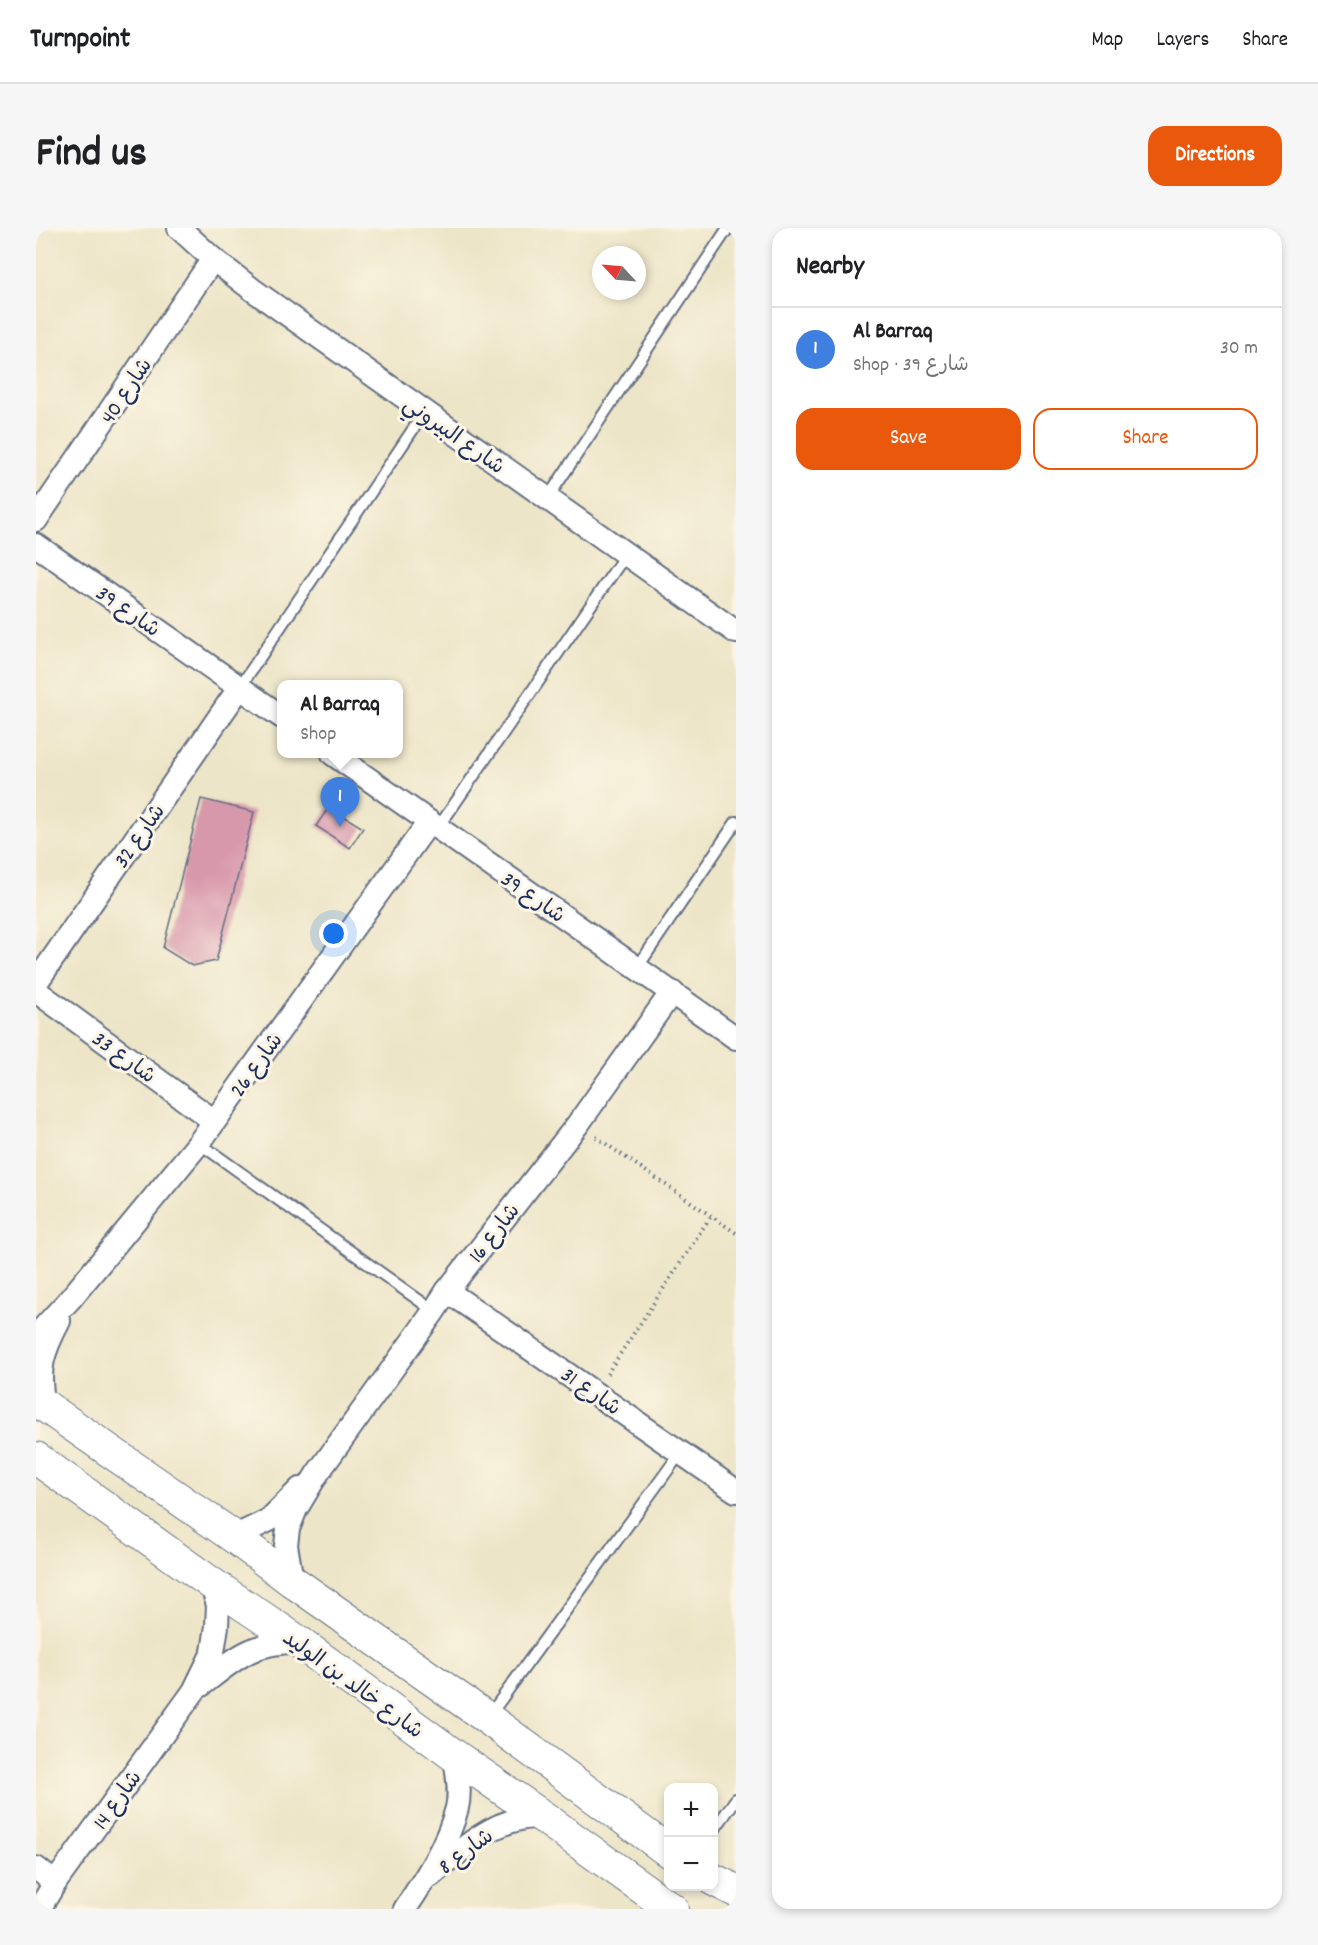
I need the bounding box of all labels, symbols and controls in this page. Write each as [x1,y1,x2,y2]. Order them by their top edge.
text: Turnpoint [30,21,130,61]
text: Map [1092,26,1123,56]
text: Layers [1156,26,1209,56]
text: Share [1242,26,1288,56]
text: Find us [36,126,147,186]
button: Directions [1148,126,1282,186]
north arrow [592,246,646,300]
text: Nearby [796,249,864,286]
text: Al Barraq [853,317,932,348]
text: 1 [813,335,818,363]
text: 30 m [1220,335,1258,363]
text: Shop · شارع 39 [853,352,969,380]
street label: شارع 40 [94,353,161,431]
street label: شارع البيروني [395,390,510,484]
button: Save [796,408,1021,470]
button: Share [1033,408,1258,470]
street label: شارع 39 [88,579,166,646]
popup [277,680,403,758]
text: Al Barraq [300,690,380,721]
text: Shop [300,721,336,749]
pin: 1 [320,778,360,827]
street label: شارع 32 [108,799,174,875]
street label: شارع 39 [493,865,571,932]
your location [319,919,348,948]
street label: شارع 33 [85,1025,161,1093]
street label: شارع 26 [224,1027,292,1105]
street label: شارع 16 [463,1198,529,1271]
street label: شارع 31 [554,1361,626,1425]
street label: شارع خالد بن الوليد [275,1624,429,1748]
street label: شارع 14 [87,1765,151,1837]
map controls [664,1783,718,1891]
button: + [664,1783,718,1837]
street label: شارع 8 [433,1822,501,1883]
button: − [664,1837,718,1891]

